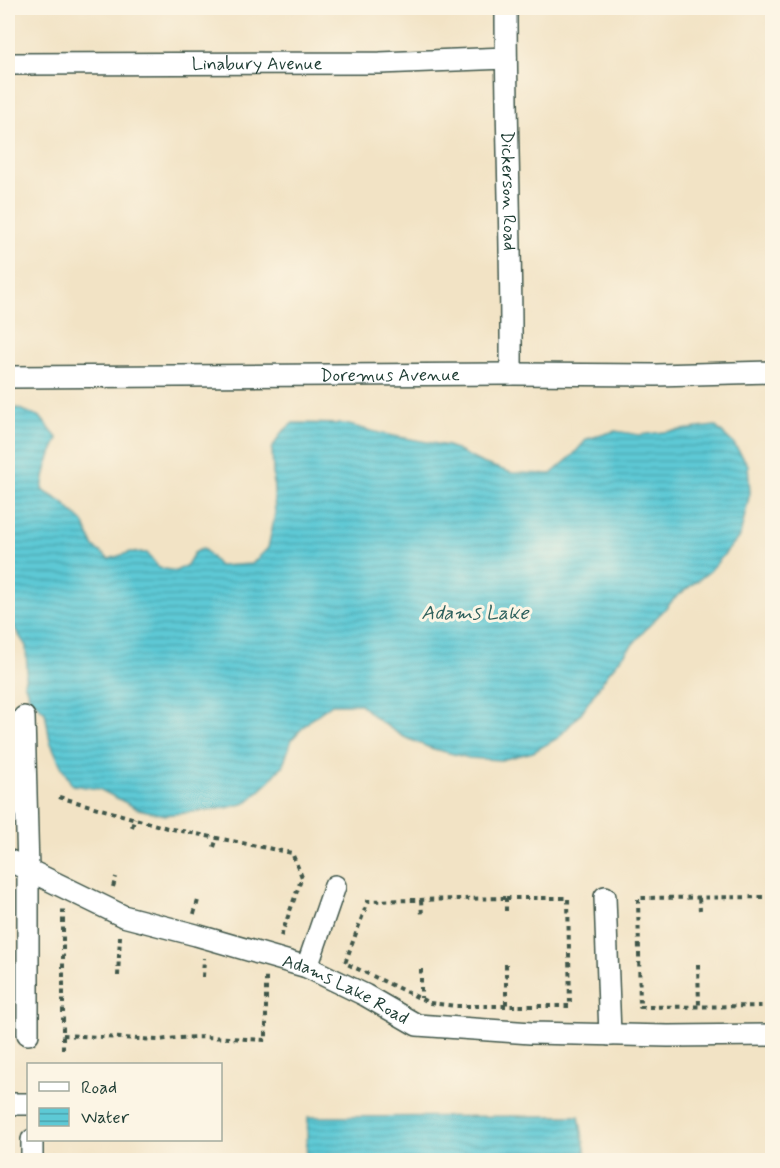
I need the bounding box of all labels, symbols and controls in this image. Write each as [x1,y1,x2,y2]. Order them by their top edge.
street label: Linabury Avenue [192,52,323,77]
street label: Dickerson Road [495,131,521,251]
street label: Doremus Avenue [320,363,460,388]
water label: Adams Lake [421,600,530,627]
street label: Adams Lake Road [279,949,413,1031]
legend [27,1063,222,1141]
text: Road [81,1076,117,1100]
text: Water [81,1106,130,1130]

